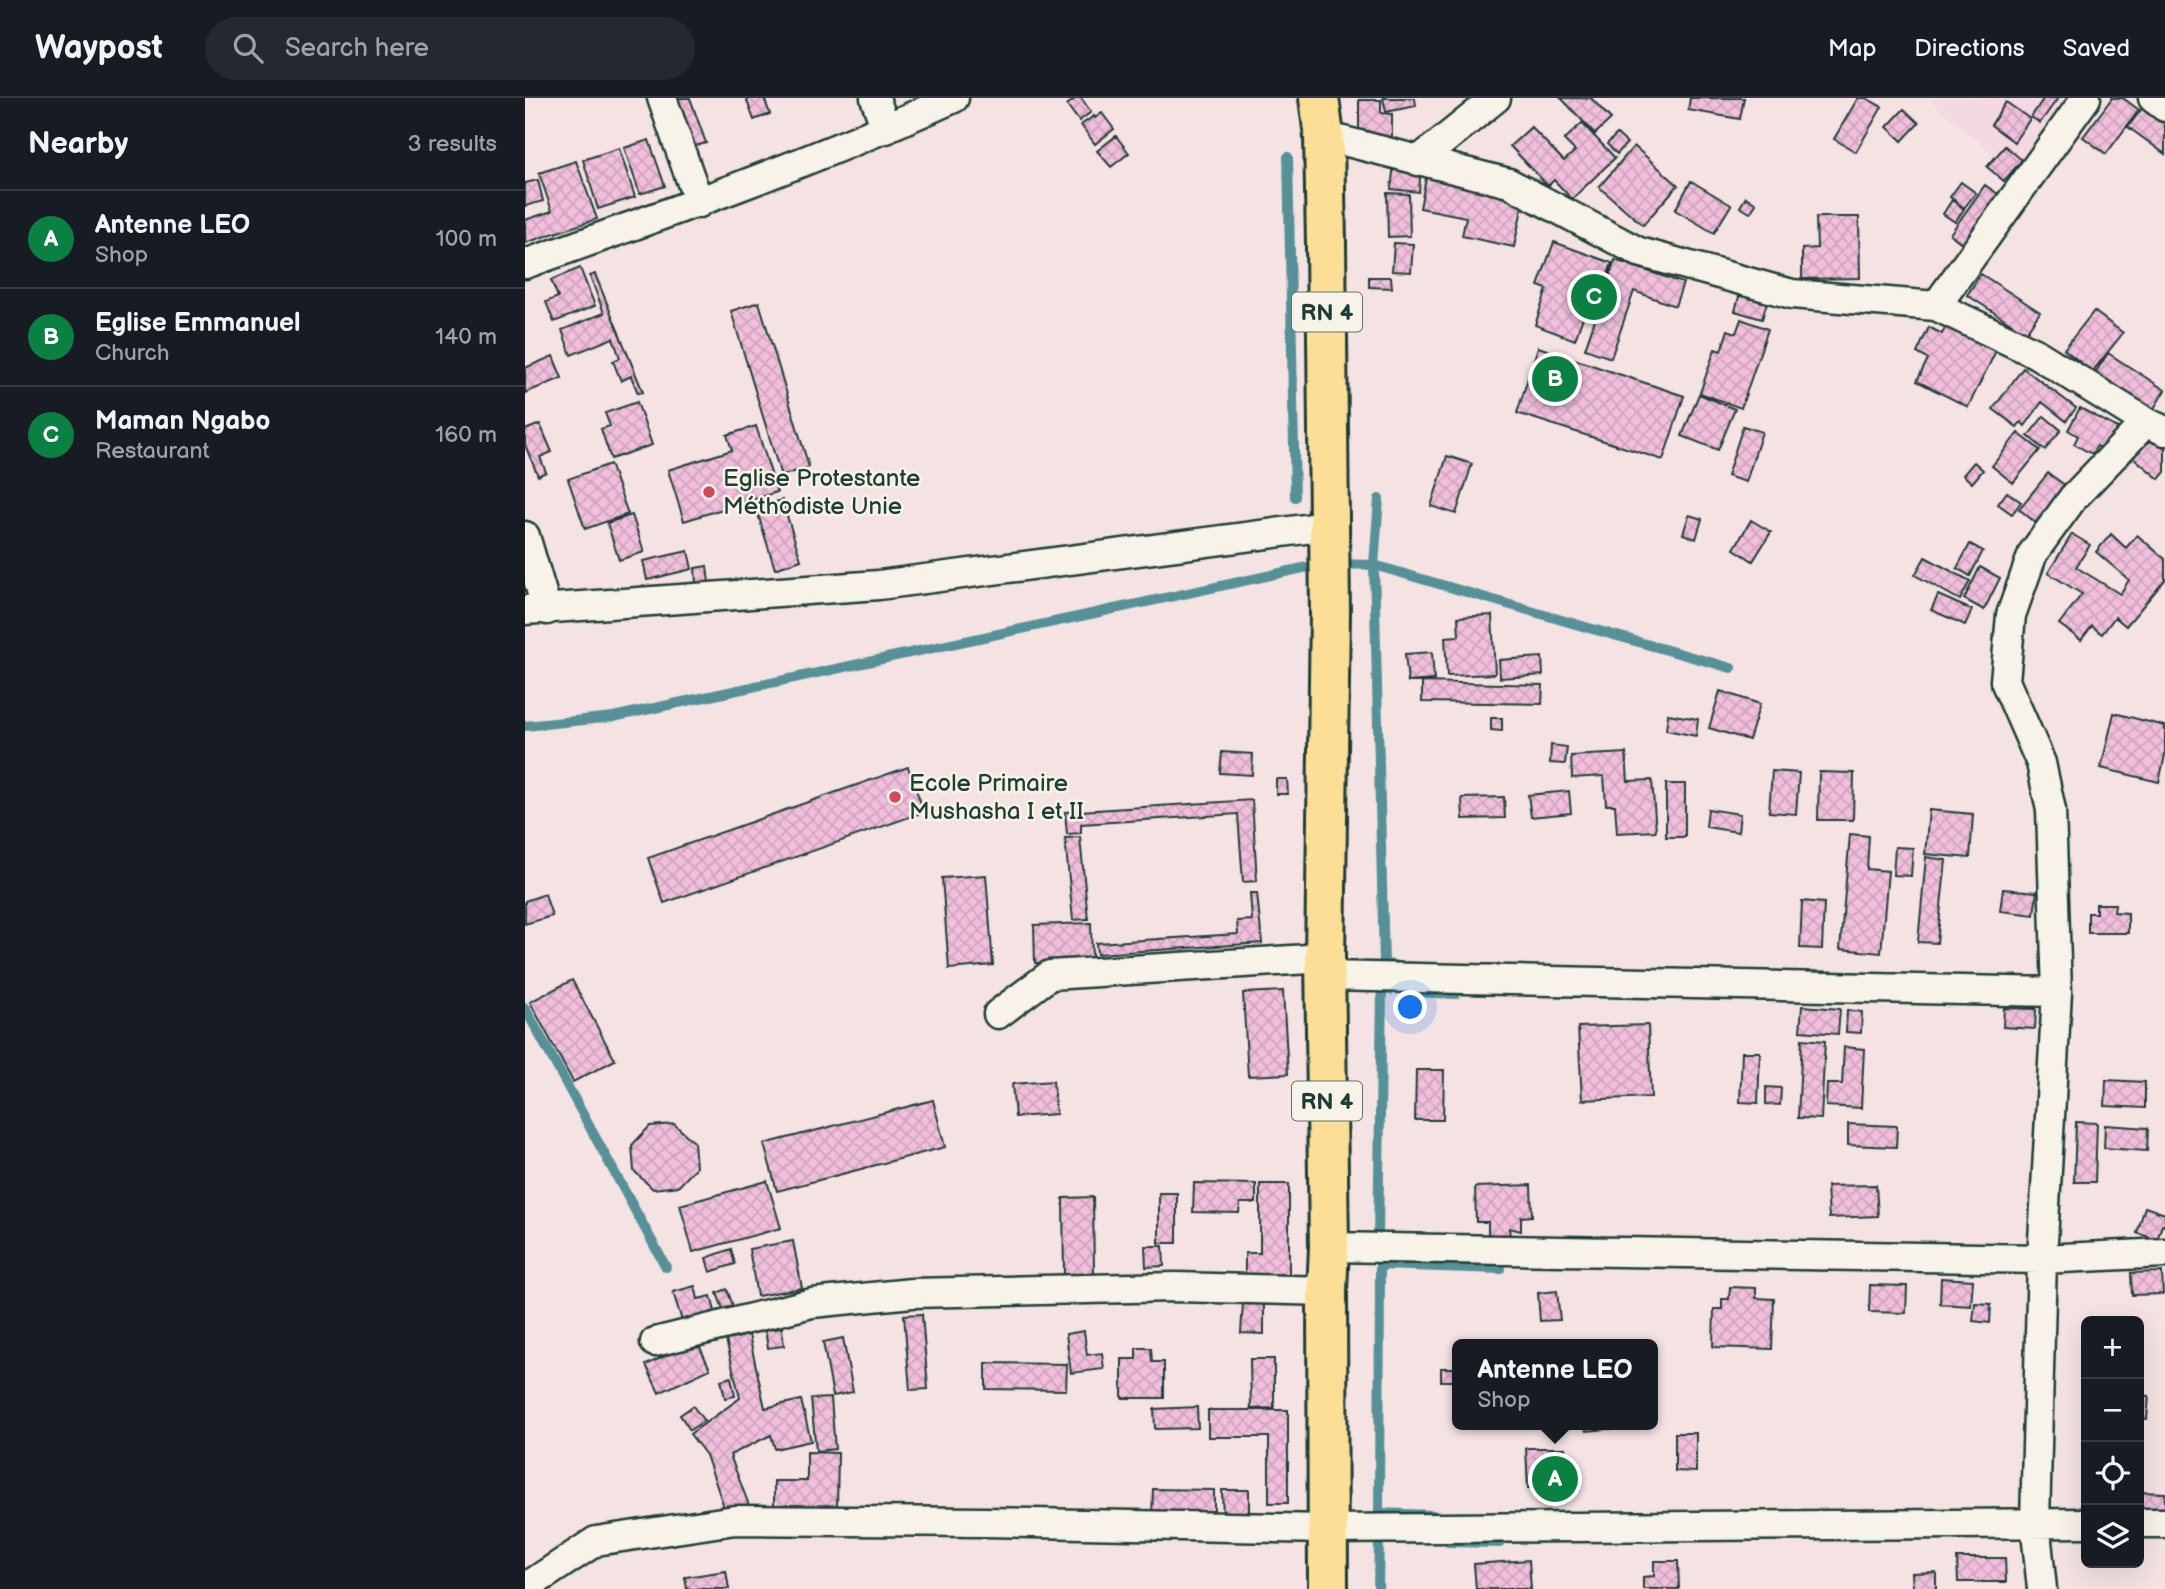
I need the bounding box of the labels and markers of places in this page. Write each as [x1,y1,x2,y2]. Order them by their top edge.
pin: C [1571,271,1617,323]
pin: B [1532,353,1578,405]
place label: Eglise Protestante Méthodiste Unie [723,464,920,521]
marker: Eglise Protestante Méthodiste Unie [701,484,717,500]
place label: Ecole Primaire Mushasha I et II [909,769,1084,826]
marker: Ecole Primaire Mushasha I et II [887,789,903,805]
pin: A [1532,1453,1578,1505]

